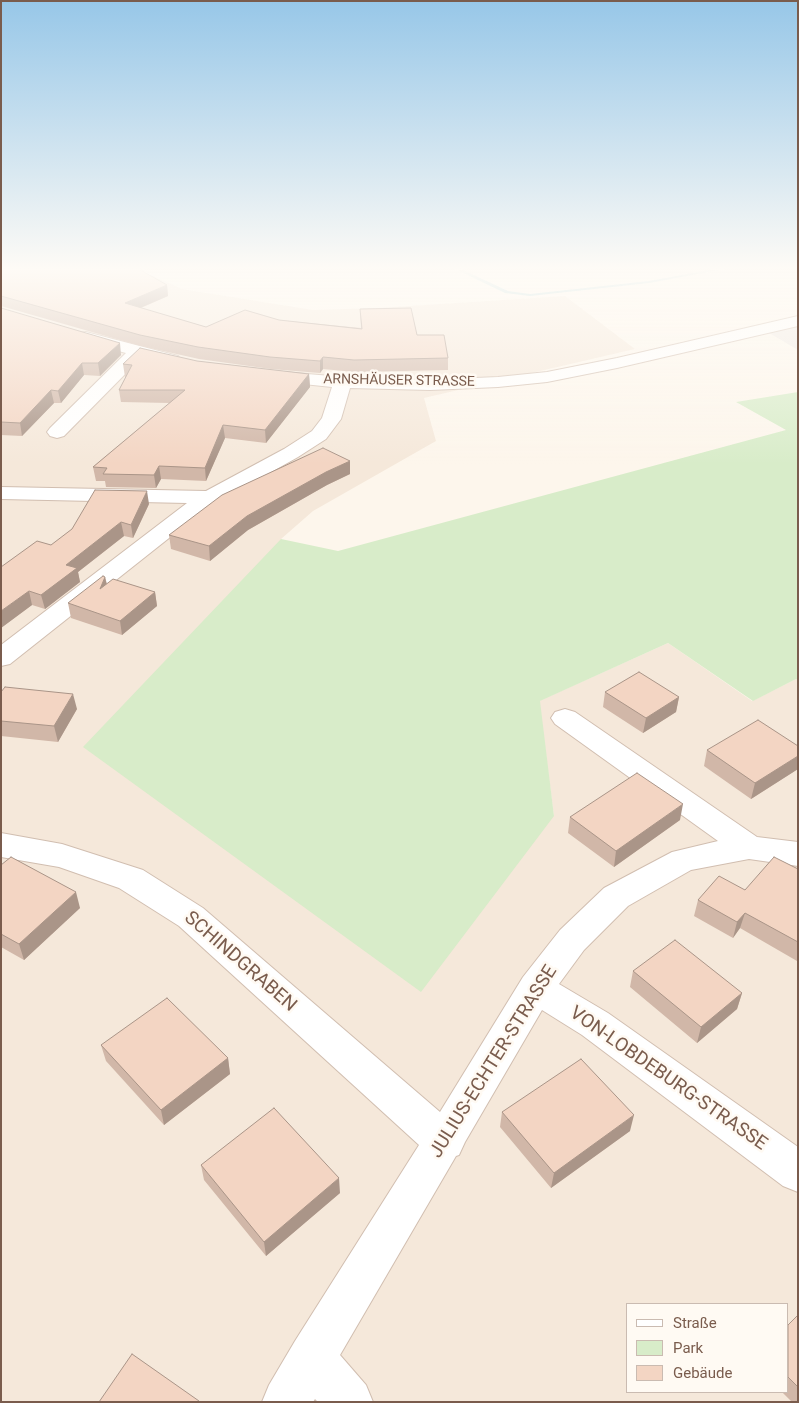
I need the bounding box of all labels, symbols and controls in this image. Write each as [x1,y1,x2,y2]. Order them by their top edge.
street label: ARNSHÄUSER STRASSE [323,371,475,391]
street label: SCHINDGRABEN [179,907,301,1017]
street label: JULIUS-ECHTER-STRASSE [425,962,563,1162]
street label: VON-LOBDEBURG-STRASSE [565,1002,771,1156]
legend [626,1303,789,1393]
text: Straße [673,1314,717,1332]
text: Park [673,1339,703,1357]
text: Gebäude [673,1364,732,1382]

